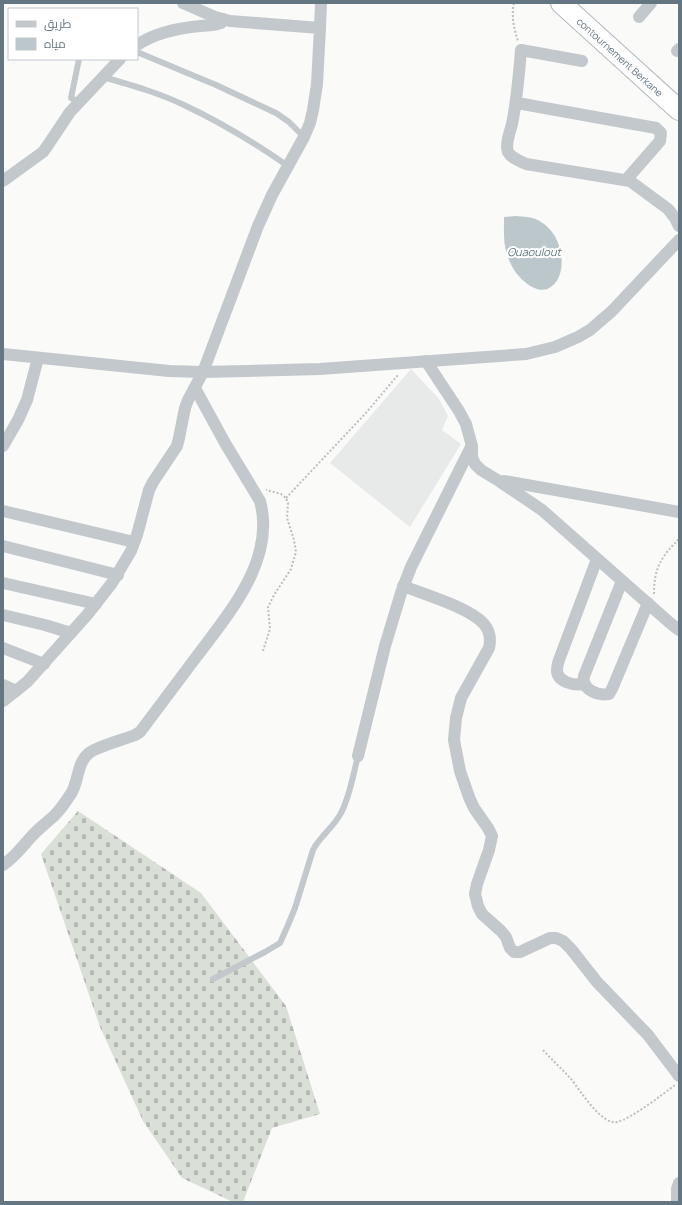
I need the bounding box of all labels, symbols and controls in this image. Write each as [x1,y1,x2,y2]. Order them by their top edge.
legend [8,8,138,60]
street label: contournement Berkane [574,14,666,100]
text: طريق [44,15,72,32]
text: مياه [44,35,66,52]
water label: Ouaoulout [507,244,562,259]

